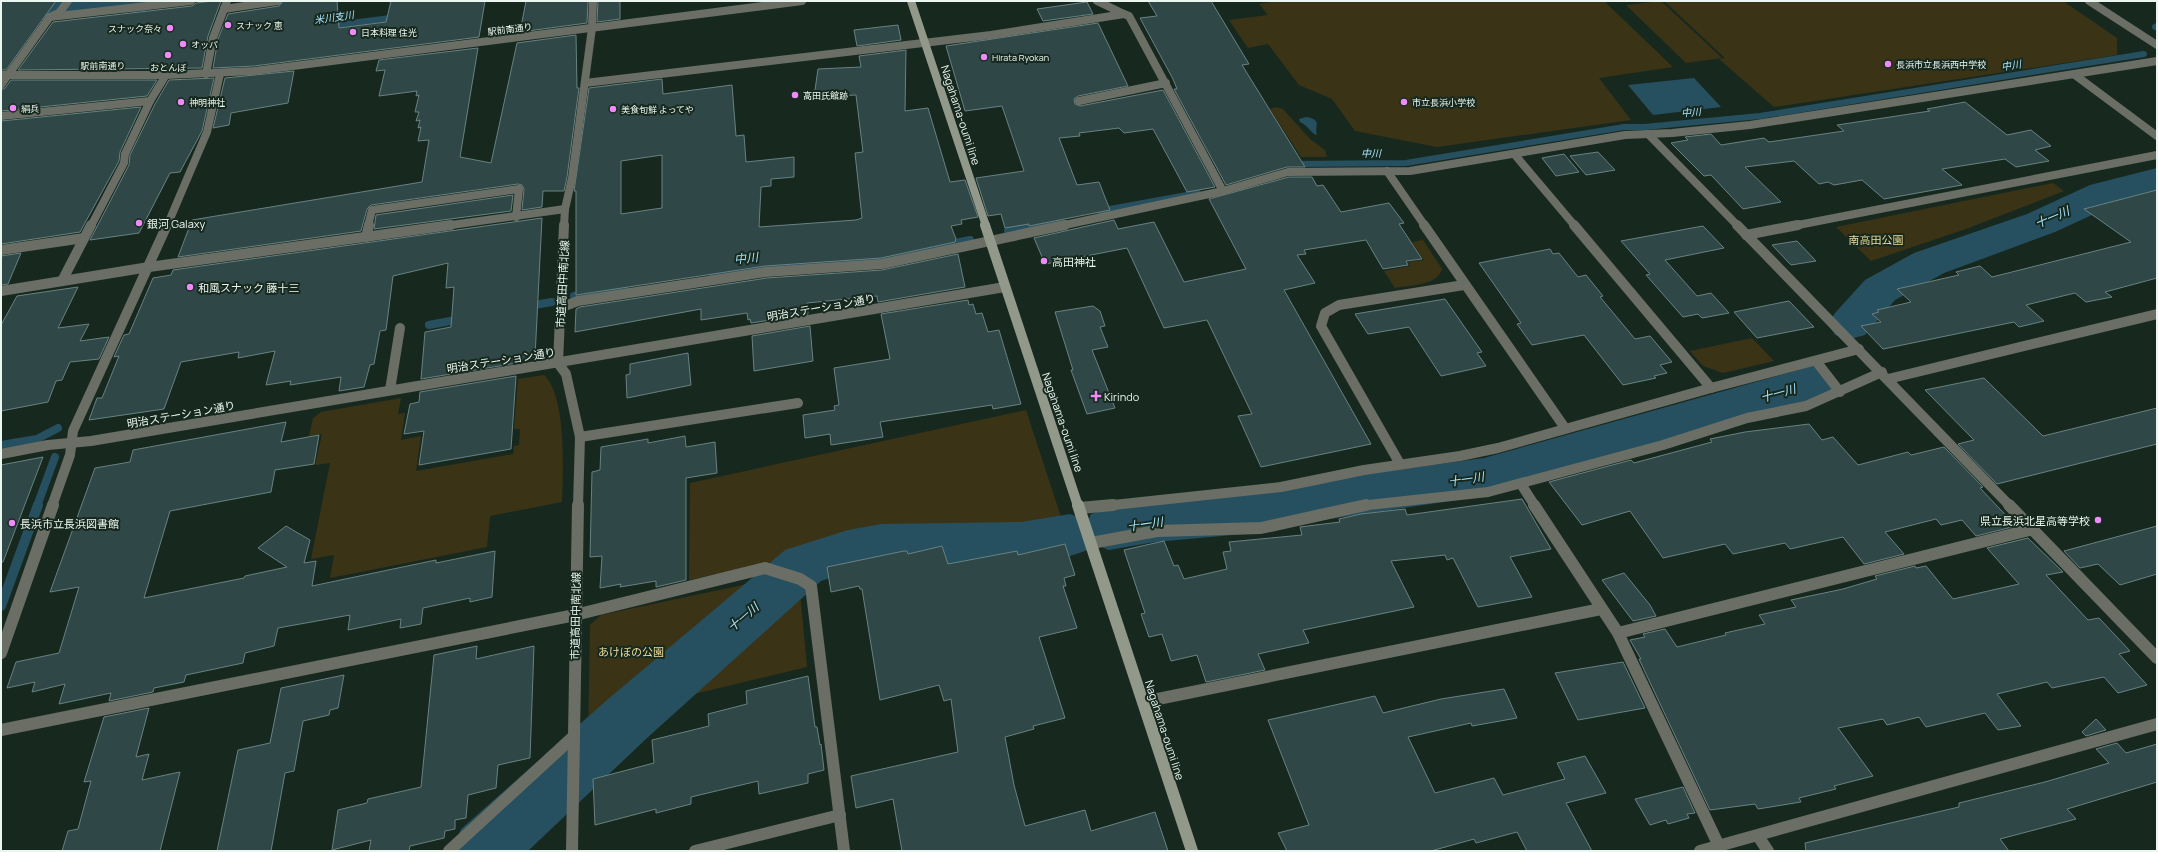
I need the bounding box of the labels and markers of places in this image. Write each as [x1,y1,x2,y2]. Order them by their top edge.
place label: スナック 恵 [236,19,283,32]
marker: スナック 恵 [223,20,233,30]
place label: スナック奈々 [108,22,162,35]
marker: スナック奈々 [165,23,175,33]
place label: 日本料理 住光 [361,26,417,39]
marker: 日本料理 住光 [348,27,358,37]
place label: オッパ [191,38,218,51]
marker: オッパ [178,39,188,49]
marker: おとんぼ [163,50,173,60]
place label: Hirata Ryokan [992,51,1049,64]
marker: Hirata Ryokan [979,52,989,62]
place label: 長浜市立長浜西中学校 [1896,58,1986,71]
marker: 長浜市立長浜西中学校 [1883,59,1893,69]
place label: おとんぼ [150,61,187,74]
place label: 高田氏館跡 [803,89,848,102]
marker: 高田氏館跡 [790,90,800,100]
place label: 神明神社 [189,96,225,109]
place label: 市立長浜小学校 [1412,96,1475,109]
marker: 神明神社 [176,97,186,107]
marker: 市立長浜小学校 [1399,97,1409,107]
place label: 絹兵 [21,102,39,115]
marker: 絹兵 [8,103,18,113]
place label: 美食旬鮮 よってや [621,103,694,116]
marker: 美食旬鮮 よってや [608,104,618,114]
place label: 銀河 Galaxy [147,216,206,231]
marker: 銀河 Galaxy [134,218,144,228]
place label: 高田神社 [1052,254,1096,269]
marker: 高田神社 [1039,256,1049,266]
place label: 和風スナック 藤十三 [198,280,299,295]
marker: 和風スナック 藤十三 [185,282,195,292]
place label: Kirindo [1104,389,1140,404]
marker: Kirindo [1091,391,1101,401]
place label: 県立長浜北星高等学校 [1980,513,2090,528]
marker: 県立長浜北星高等学校 [2093,515,2103,525]
place label: 長浜市立長浜図書館 [20,516,119,531]
marker: 長浜市立長浜図書館 [7,518,17,528]

